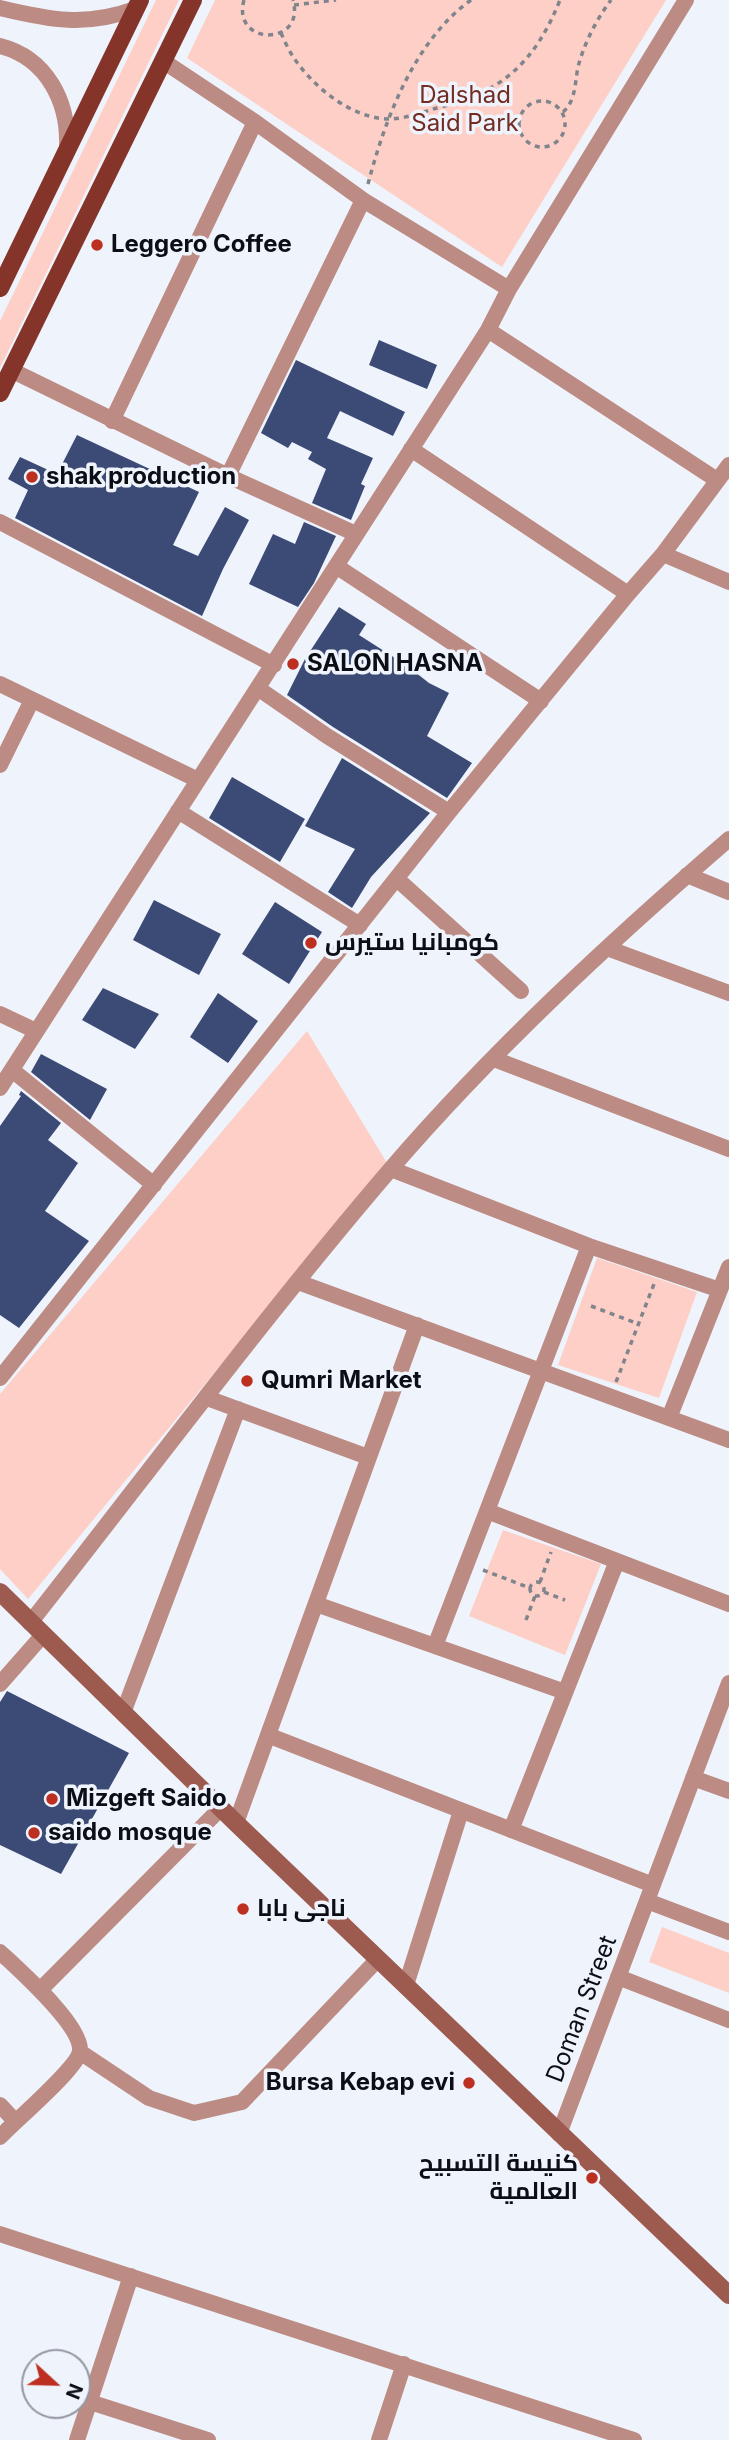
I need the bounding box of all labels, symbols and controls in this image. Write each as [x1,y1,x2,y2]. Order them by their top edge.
park label: Dalshad Said Park [411,82,519,138]
place label: Leggero Coffee [111,231,292,259]
marker: Leggero Coffee [89,237,105,253]
place label: shak production [46,463,236,491]
marker: shak production [24,469,40,485]
place label: SALON HASNA [307,650,483,678]
marker: SALON HASNA [285,656,301,672]
place label: كومبانيا ستيرس [325,929,499,957]
marker: كومبانيا ستيرس [303,935,319,951]
place label: Qumri Market [261,1367,422,1395]
marker: Qumri Market [239,1373,255,1389]
place label: Mizgeft Saido [66,1785,227,1813]
marker: Mizgeft Saido [44,1791,60,1807]
place label: saido mosque [48,1819,212,1847]
marker: saido mosque [26,1825,42,1841]
place label: ناجى بابا [257,1895,346,1923]
marker: ناجى بابا [235,1901,251,1917]
street label: Doman Street [541,1932,623,2086]
place label: Bursa Kebap evi [266,2069,455,2097]
marker: Bursa Kebap evi [461,2075,477,2091]
place label: كنيسة التسبيح العالمية [419,2150,578,2206]
marker: كنيسة التسبيح العالمية [584,2170,600,2186]
north arrow [21,2349,91,2419]
text: N [61,2380,87,2402]

